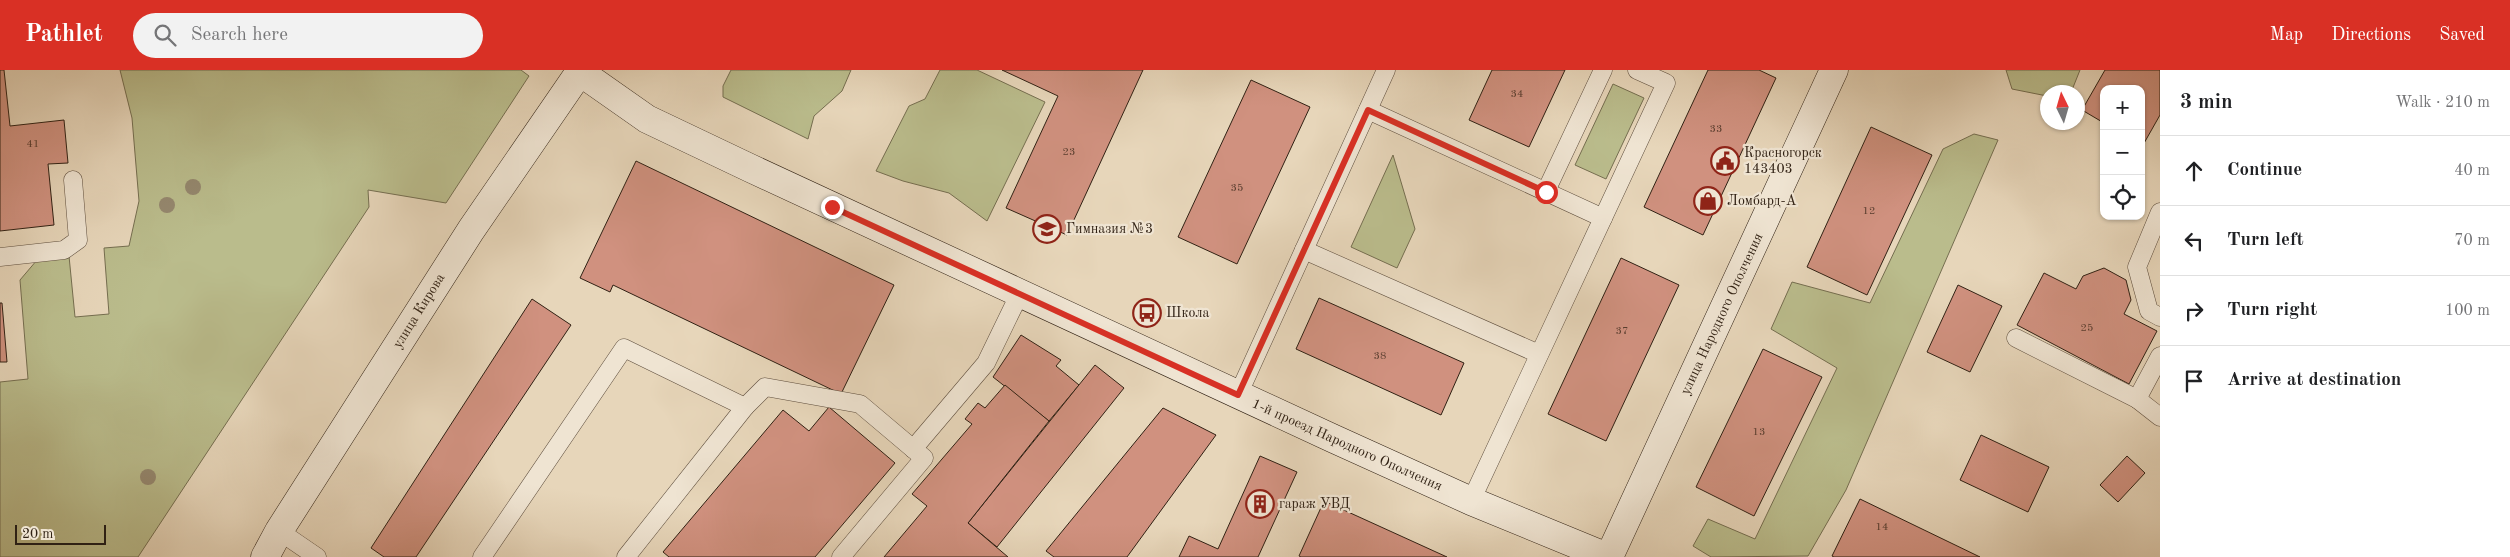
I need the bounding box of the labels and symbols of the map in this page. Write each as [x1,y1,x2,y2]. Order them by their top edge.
north arrow [2040,85,2085,130]
house number: 34 [1511,89,1523,100]
house number: 33 [1710,124,1722,135]
house number: 41 [27,139,39,150]
public building icon: Красногорск 143403 [1710,146,1740,176]
place label: Красногорск 143403 [1744,146,1822,176]
house number: 23 [1063,147,1075,158]
route start [1535,181,1558,204]
house number: 35 [1231,183,1243,194]
shop icon: Ломбард-А [1693,186,1723,216]
place label: Ломбард-А [1727,194,1797,208]
route end [821,196,844,219]
house number: 12 [1863,206,1875,217]
school or university icon: Гимназия №3 [1032,214,1062,244]
place label: Гимназия №3 [1066,222,1153,236]
street label: улица Народного Ополчения [1678,231,1766,397]
street label: улица Кирова [390,271,448,351]
bus stop icon: Школа [1132,298,1162,328]
place label: Школа [1166,306,1209,320]
house number: 25 [2081,323,2093,334]
house number: 37 [1616,326,1628,337]
house number: 38 [1374,351,1386,362]
street label: 1-й проезд Народного Ополчения [1250,397,1444,493]
house number: 13 [1753,427,1765,438]
building icon: гараж УВД [1245,489,1275,519]
place label: гараж УВД [1279,497,1350,511]
scale bar [15,522,106,545]
house number: 14 [1876,522,1888,533]

